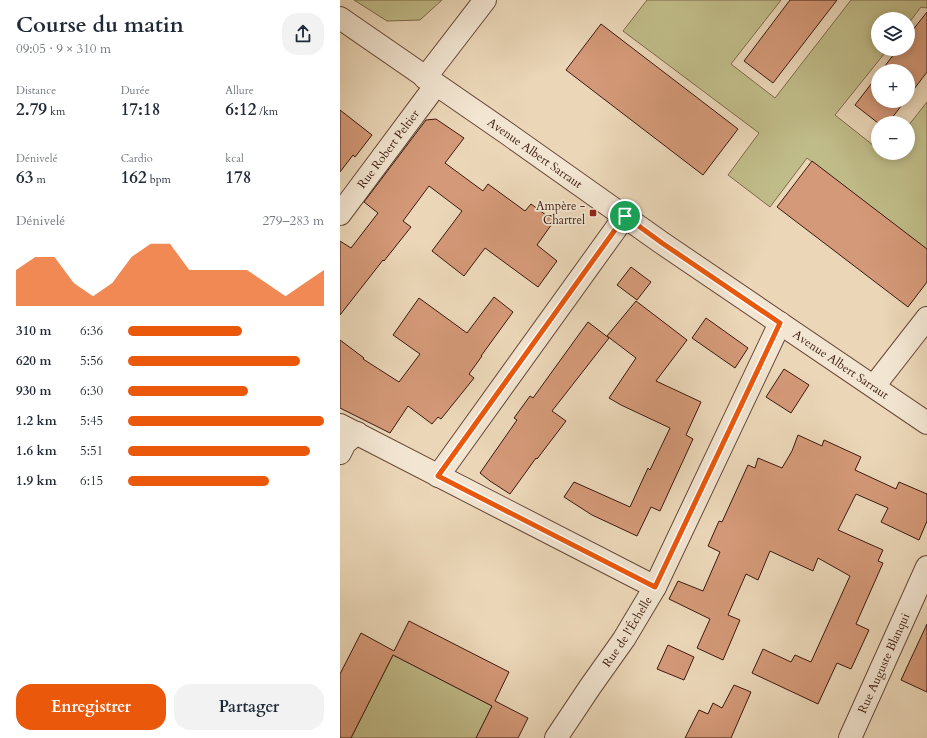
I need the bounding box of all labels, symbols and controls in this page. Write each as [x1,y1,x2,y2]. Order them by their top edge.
text: Course du matin [16,10,184,40]
map controls [871,12,915,160]
button: layers [871,12,915,56]
button: share [282,13,324,55]
text: 09:05 · 9 × 310 m [16,40,111,58]
button: + [871,64,915,108]
text: Distance [16,83,56,98]
text: Durée [121,83,150,98]
text: Allure [225,83,254,98]
text: 2.79 [16,98,47,121]
text: 17:18 [121,98,160,121]
text: 6:12 [225,98,256,121]
text: km [47,104,65,119]
text: /km [256,104,278,119]
street label: Rue Robert Peltier [354,106,423,192]
street label: Avenue Albert Sarraut [484,114,586,192]
button: − [871,116,915,160]
text: Dénivelé [16,151,58,166]
text: Cardio [121,151,153,166]
text: kcal [225,151,244,166]
text: 63 [16,166,33,189]
text: 162 [121,166,147,189]
text: 178 [225,166,251,189]
text: m [33,172,46,187]
text: bpm [147,172,171,187]
place label: Ampère - Chartrel [536,198,585,228]
pin [608,199,642,233]
icon: arrive [614,205,636,227]
marker: Ampère - Chartrel [588,208,598,218]
text: Dénivelé [16,212,65,230]
text: 279–283 m [262,212,324,230]
text: 310 m [16,322,51,340]
text: 6:36 [80,322,103,340]
street label: Avenue Albert Sarraut [790,326,892,403]
text: 620 m [16,352,51,370]
text: 5:56 [80,352,103,370]
text: 930 m [16,382,51,400]
text: 6:30 [80,382,103,400]
text: 1.2 km [16,412,57,430]
text: 5:45 [80,412,103,430]
text: 1.6 km [16,442,57,460]
text: 5:51 [80,442,103,460]
text: 1.9 km [16,472,57,490]
text: 6:15 [80,472,103,490]
street label: Rue de l'Échelle [599,593,656,670]
street label: Rue Auguste Blanqui [854,610,913,716]
button: Enregistrer [16,684,166,730]
button: Partager [174,684,324,730]

